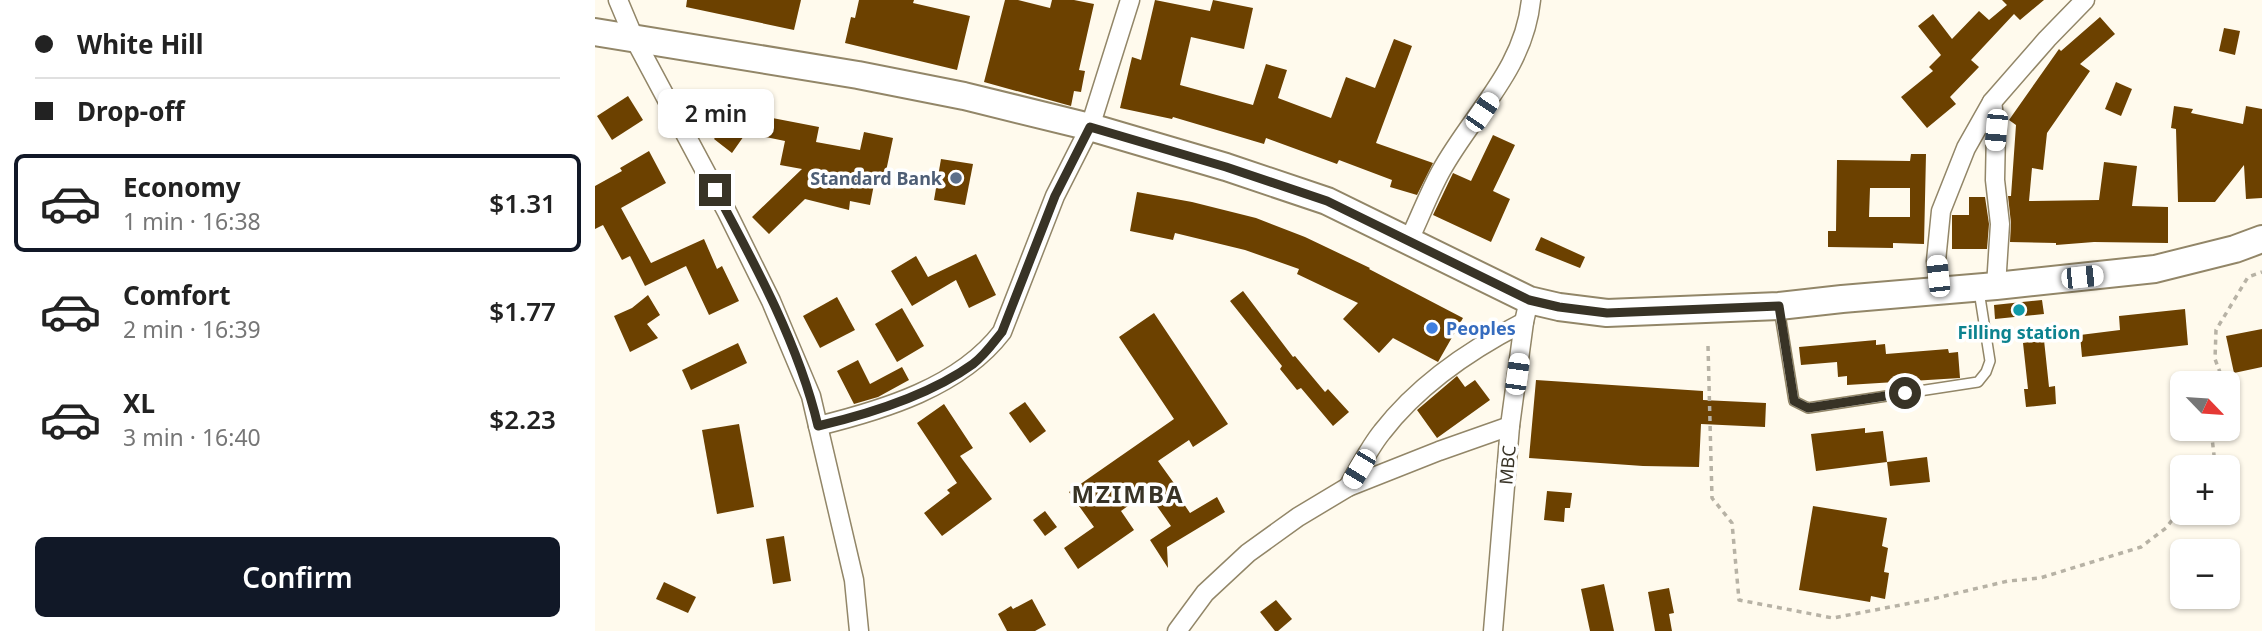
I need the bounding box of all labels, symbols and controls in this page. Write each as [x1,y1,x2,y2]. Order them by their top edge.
text: White Hill [77,26,204,62]
callout: 2 min [657,88,773,138]
car [1462,89,1503,135]
text: Drop-off [77,93,184,129]
text: 2 min [685,97,747,129]
car [1984,108,2009,152]
place label: Standard Bank [810,166,943,190]
text: Economy [123,169,241,205]
marker: Standard Bank [948,170,964,186]
icon: car [39,172,102,235]
route end [699,174,731,206]
text: $1.31 [489,185,556,221]
text: 1 min · 16:38 [123,205,261,237]
car [1926,254,1951,298]
car [2061,264,2104,290]
text: Comfort [123,277,231,313]
icon: car [39,280,102,343]
text: $1.77 [489,293,556,329]
marker: Filling station [2011,302,2027,318]
text: 2 min · 16:39 [123,313,261,345]
place label: Peoples [1446,316,1516,340]
marker: Peoples [1424,320,1440,336]
place label: Filling station [1958,320,2080,344]
car [1504,352,1531,396]
north arrow [2170,371,2240,441]
map controls [2170,371,2240,609]
route start [1889,377,1921,409]
text: XL [123,385,155,421]
icon: car [39,388,102,451]
text: $2.23 [489,401,556,437]
text: 3 min · 16:40 [123,421,261,453]
street label: MBC [1493,444,1521,486]
car [1340,446,1379,492]
button: + [2170,455,2240,525]
district label: MZIMBA [1071,477,1185,510]
button: Confirm [35,537,560,617]
button: − [2170,539,2240,609]

